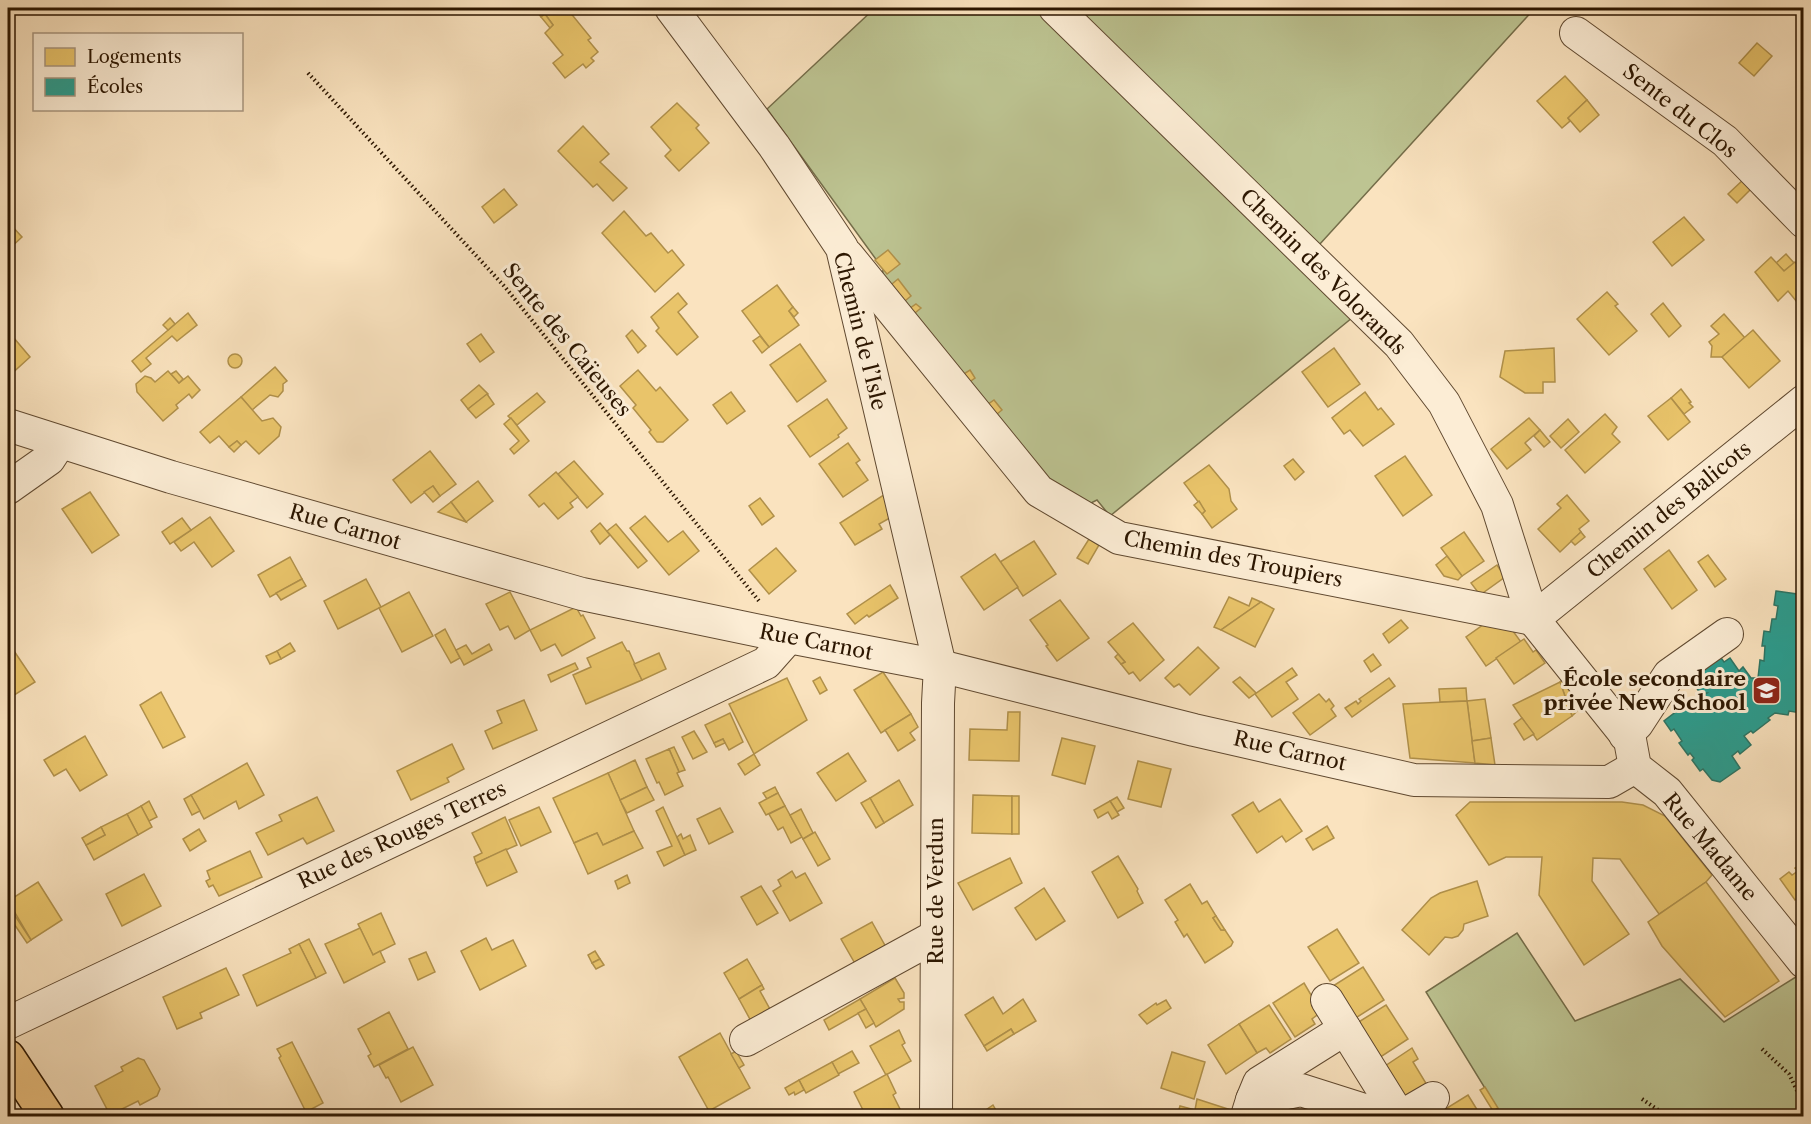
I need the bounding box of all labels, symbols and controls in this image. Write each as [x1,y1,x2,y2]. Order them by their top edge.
legend [33,33,243,111]
text: Logements [87,46,182,68]
street label: Sente du Clos [1618,58,1742,163]
text: Écoles [87,75,143,98]
street label: Chemin des Volorands [1235,183,1412,360]
street label: Chemin de l’Isle [829,249,892,413]
street label: Sente des Caïeuses [498,258,637,421]
street label: Chemin des Balicots [1582,436,1756,583]
street label: Rue Carnot [286,499,404,555]
street label: Chemin des Troupiers [1122,525,1345,592]
street label: Rue Carnot [757,618,876,665]
place label: École secondaire privée New School [1544,666,1746,715]
school or university icon: École secondaire privée New School [1751,675,1783,707]
street label: Rue Carnot [1231,725,1350,776]
street label: Rue des Rouges Terres [294,775,510,894]
street label: Rue Madame [1658,788,1763,906]
street label: Rue de Verdun [923,817,948,965]

